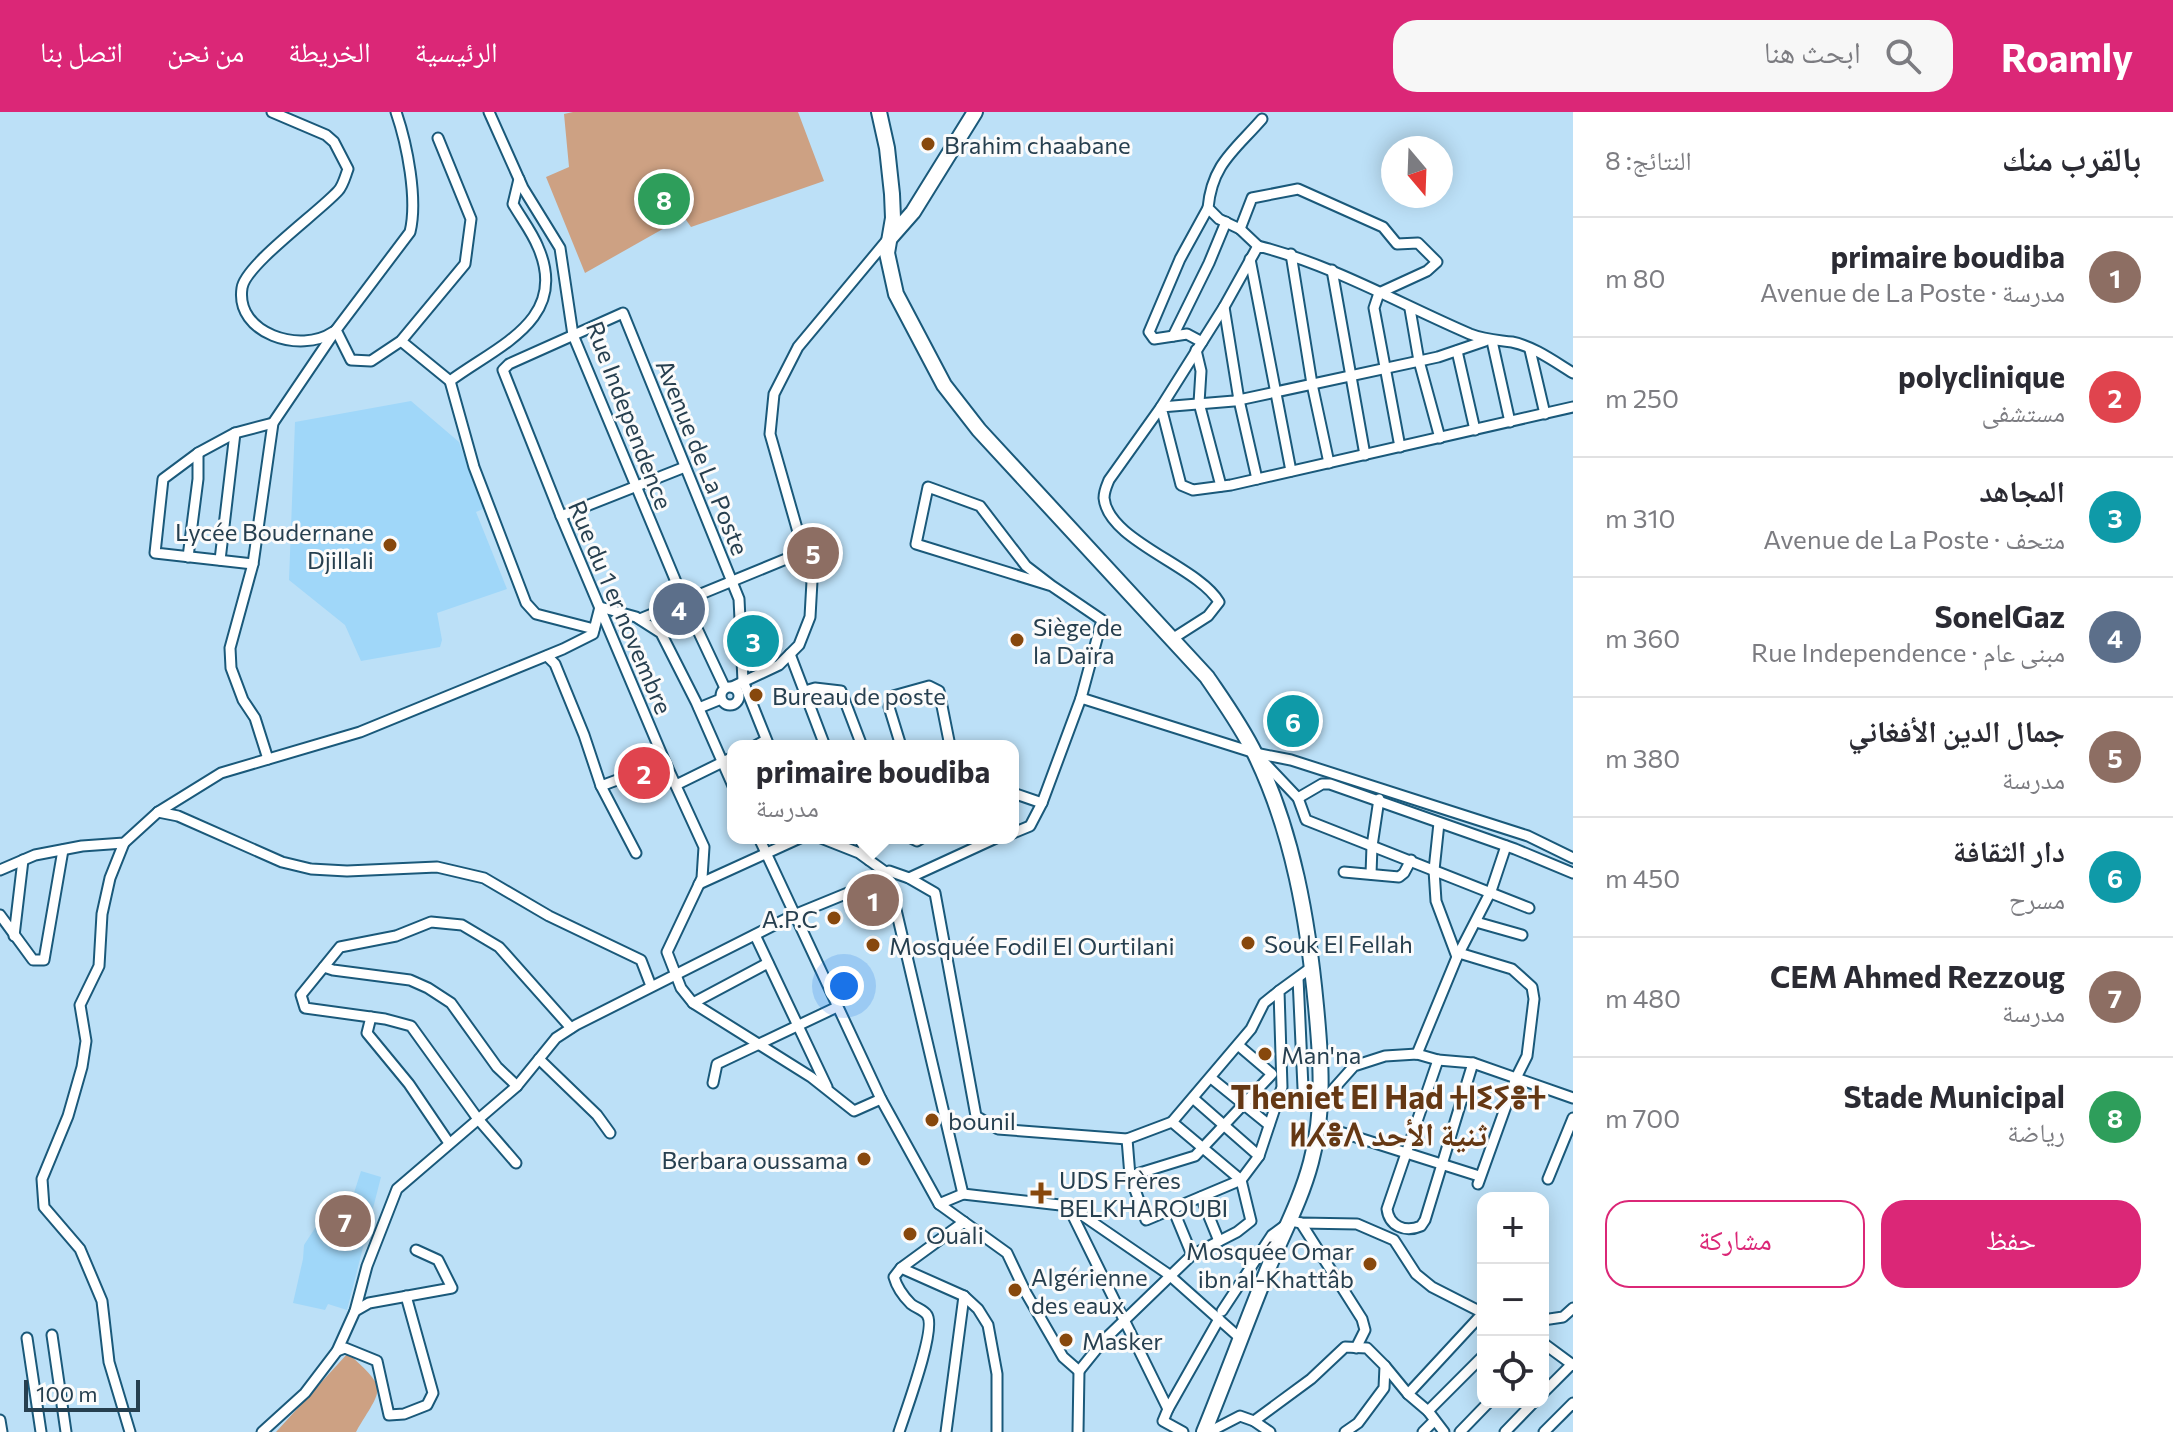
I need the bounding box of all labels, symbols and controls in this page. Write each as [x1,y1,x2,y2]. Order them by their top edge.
search box [1393,20,1953,92]
text: ابحث هنا [1764,32,1861,69]
text: Roamly [2001,33,2133,80]
text: اتصل بنا [40,34,123,68]
text: من نحن [167,34,244,68]
text: الخريطة [288,34,371,68]
text: الرئيسية [415,34,498,68]
icon: search [1881,34,1925,78]
place label: Brahim chaabane [944,130,1131,159]
marker: Brahim chaabane [919,135,937,153]
north arrow [1381,136,1453,208]
text: بالقرب منك [2002,136,2141,178]
text: النتائج: 8 [1605,144,1692,175]
pin: 8 [638,169,690,229]
text: primaire boudiba [1830,237,2065,274]
text: 80 m [1605,262,1665,293]
text: 1 [2109,262,2121,293]
text: مدرسة · Avenue de La Poste [1760,276,2065,307]
street label: Rue Independence [581,317,679,513]
street label: Avenue de La Poste [650,355,756,559]
text: polyclinique [1898,357,2065,394]
text: 250 m [1605,382,1679,413]
text: 2 [2108,382,2122,413]
text: مستشفى [1981,396,2065,427]
text: المجاهد [1979,471,2065,508]
street label: Rue du 1 er novembre [563,496,679,718]
text: 310 m [1605,502,1676,533]
text: 3 [2107,502,2123,533]
place label: Lycée Boudernane Djillali [175,517,374,574]
pin: 5 [787,523,839,583]
text: متحف · Avenue de La Poste [1763,523,2065,554]
marker: Lycée Boudernane Djillali [381,536,399,554]
pin: 4 [653,579,705,639]
text: SonelGaz [1935,597,2065,634]
pin: 3 [727,611,779,671]
place label: Siège de la Daïra [1033,612,1122,669]
text: 360 m [1605,622,1680,653]
text: 4 [2107,622,2123,653]
marker: Siège de la Daïra [1008,631,1026,649]
text: مبنى عام · Rue Independence [1751,636,2065,667]
place label: Bureau de poste [772,681,946,710]
marker: Bureau de poste [747,686,765,704]
pin: 6 [1267,691,1319,751]
text: جمال الدين الأفغاني [1848,711,2065,748]
popup [727,740,1019,844]
text: 380 m [1605,742,1680,773]
text: 5 [2107,742,2123,773]
pin: 2 [618,743,670,803]
text: primaire boudiba [756,752,990,789]
text: مدرسة [2002,763,2065,794]
text: مدرسة [756,791,819,822]
text: دار الثقافة [1953,831,2065,868]
text: 450 m [1605,862,1680,893]
text: 6 [2107,862,2123,893]
pin: 1 [847,870,899,930]
text: مسرح [2009,883,2065,914]
place label: A.P.C [762,904,818,933]
marker: A.P.C [825,909,843,927]
place label: Souk El Fellah [1264,929,1413,958]
place label: Mosquée Fodil El Ourtilani [889,931,1175,960]
marker: Souk El Fellah [1239,934,1257,952]
marker: Mosquée Fodil El Ourtilani [864,936,882,954]
text: CEM Ahmed Rezzoug [1770,957,2065,994]
your location [824,966,864,1006]
text: 480 m [1605,982,1681,1013]
text: 7 [2108,982,2122,1013]
text: مدرسة [2002,996,2065,1027]
place label: Man'na [1281,1040,1361,1069]
marker: Man'na [1256,1045,1274,1063]
district label: Theniet El Had ⵜⵏⵉⵢⴻⵜ ⵍⵃⴻⴷ ثنية الأحد [1231,1076,1546,1153]
text: Stade Municipal [1844,1077,2065,1114]
text: 700 m [1605,1102,1680,1133]
text: 8 [2107,1102,2123,1133]
place label: bounil [948,1106,1016,1135]
marker: bounil [923,1111,941,1129]
text: رياضة [2007,1116,2065,1147]
place label: Berbara oussama [661,1145,848,1174]
marker: Berbara oussama [855,1150,873,1168]
place label: UDS Frères BELKHAROUBI [1059,1165,1228,1222]
marker: UDS Frères BELKHAROUBI [1030,1182,1052,1204]
pin: 7 [319,1191,371,1251]
map controls [1477,1192,1549,1408]
button: + [1477,1192,1549,1264]
button: مشاركة [1605,1200,1865,1288]
button: حفظ [1881,1200,2141,1288]
place label: Ouali [926,1220,984,1249]
marker: Ouali [901,1225,919,1243]
place label: Mosquée Omar ibn al-Khattâb [1186,1236,1354,1293]
marker: Mosquée Omar ibn al-Khattâb [1361,1255,1379,1273]
place label: Algérienne des eaux [1031,1262,1148,1319]
button: − [1477,1264,1549,1336]
marker: Algérienne des eaux [1006,1281,1024,1299]
place label: Masker [1082,1326,1163,1355]
marker: Masker [1057,1331,1075,1349]
button: locate [1477,1336,1549,1408]
scale bar [24,1376,140,1412]
text: 100 m [36,1380,98,1407]

